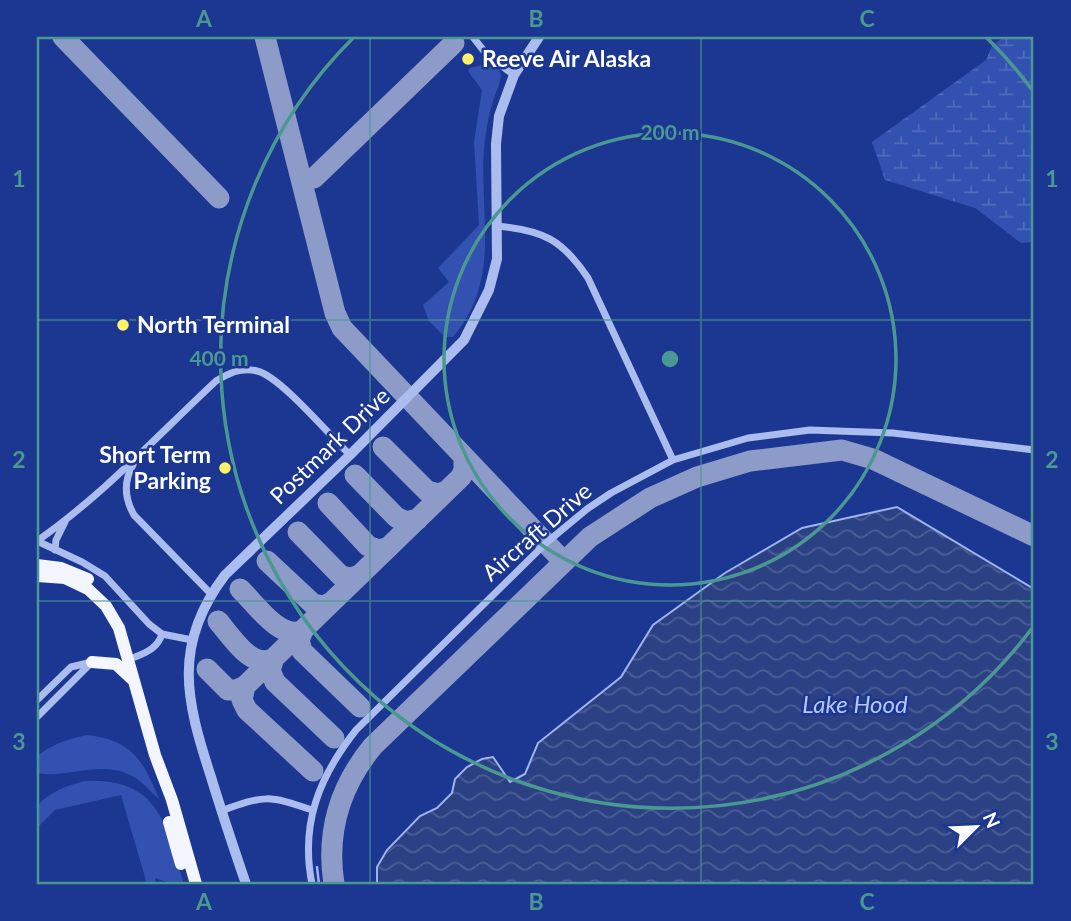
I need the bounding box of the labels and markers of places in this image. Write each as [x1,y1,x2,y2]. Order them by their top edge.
place label: Reeve Air Alaska [482,44,651,72]
marker: Reeve Air Alaska [460,51,476,67]
place label: North Terminal [137,310,290,338]
marker: North Terminal [115,317,131,333]
centre of rings [658,347,682,371]
place label: Short Term Parking [99,440,211,494]
marker: Short Term Parking [217,460,233,476]

